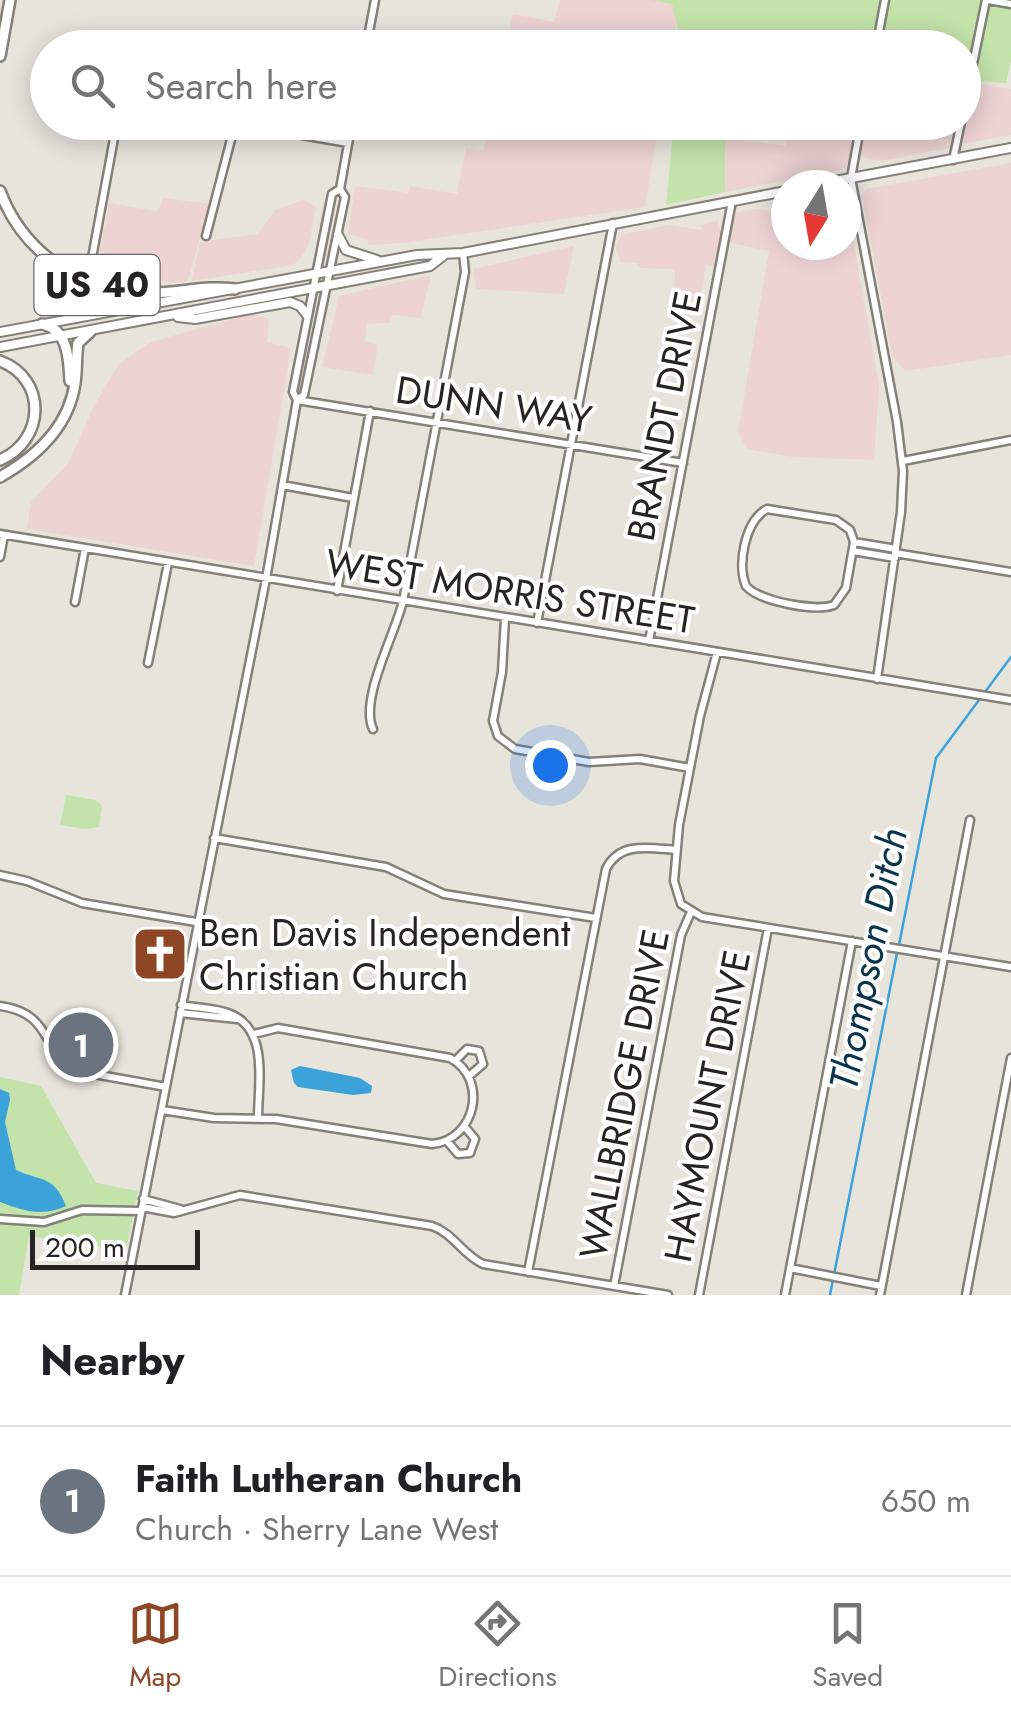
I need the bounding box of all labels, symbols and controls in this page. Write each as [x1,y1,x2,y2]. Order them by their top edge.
search box [30,30,981,140]
icon: search [65,58,120,113]
text: Search here [145,58,337,113]
north arrow [771,170,861,260]
road number: US 40 [34,255,160,315]
street label: BRANDT DRIVE [613,286,715,546]
street label: DUNN WAY [392,361,596,447]
street label: WEST MORRIS STREET [322,535,699,647]
your location [525,740,576,791]
water label: Thompson Ditch [814,823,922,1095]
place label: Ben Davis Independent Christian Church [199,905,570,1004]
church icon: Ben Davis Independent Christian Church [130,924,190,984]
street label: WALLBRIDGE DRIVE [565,924,683,1264]
street label: HAYMOUNT DRIVE [650,945,764,1267]
pin: 1 [48,1008,114,1082]
scale bar [30,1225,200,1270]
text: 200 m [45,1227,125,1268]
text: Nearby [40,1330,184,1391]
text: Faith Lutheran Church [135,1451,523,1506]
text: 1 [64,1478,81,1524]
text: 650 m [881,1478,971,1524]
text: Church · Sherry Lane West [135,1506,498,1552]
tab: Map [128,1596,183,1697]
tab: Directions [438,1596,557,1697]
tab: Saved [812,1596,883,1697]

